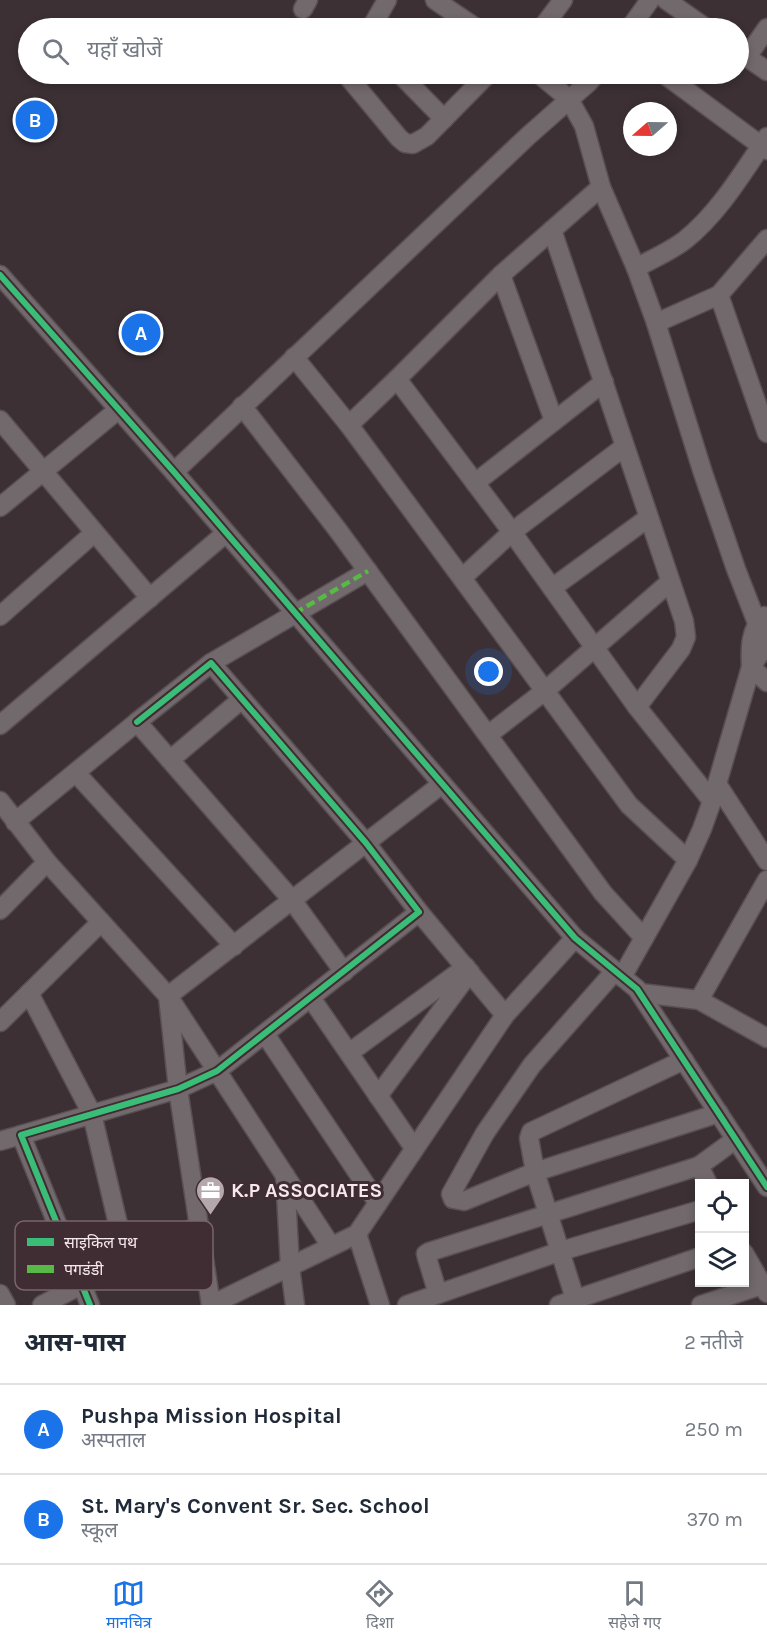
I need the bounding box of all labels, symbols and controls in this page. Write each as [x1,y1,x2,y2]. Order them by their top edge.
search box [18,18,749,84]
icon: search [39,35,72,68]
text: यहाँ खोजें [87,37,162,63]
pin: B [15,98,54,142]
north arrow [623,102,677,156]
pin: A [122,310,160,356]
your location [474,657,503,686]
office icon: K.P ASSOCIATES [194,1174,226,1216]
place label: K.P ASSOCIATES [231,1179,382,1202]
map controls [695,1179,749,1287]
button: locate [695,1179,749,1233]
legend [15,1221,213,1290]
text: साइकिल पथ [64,1233,138,1252]
button: layers [695,1233,749,1287]
text: पगडंडी [64,1260,104,1279]
text: आस-पास [24,1327,126,1358]
text: 2 नतीजे [684,1331,743,1354]
text: Pushpa Mission Hospital [81,1403,342,1429]
text: A [37,1418,50,1441]
text: 250 m [685,1418,743,1441]
text: अस्पताल [81,1429,146,1452]
text: St. Mary's Convent Sr. Sec. School [81,1493,430,1519]
text: B [37,1508,50,1531]
text: 370 m [686,1508,743,1531]
text: स्कूल [81,1519,118,1542]
tab: मानचित्र [106,1577,152,1635]
tab: दिशा [363,1577,396,1635]
tab: सहेजे गए [608,1577,661,1635]

